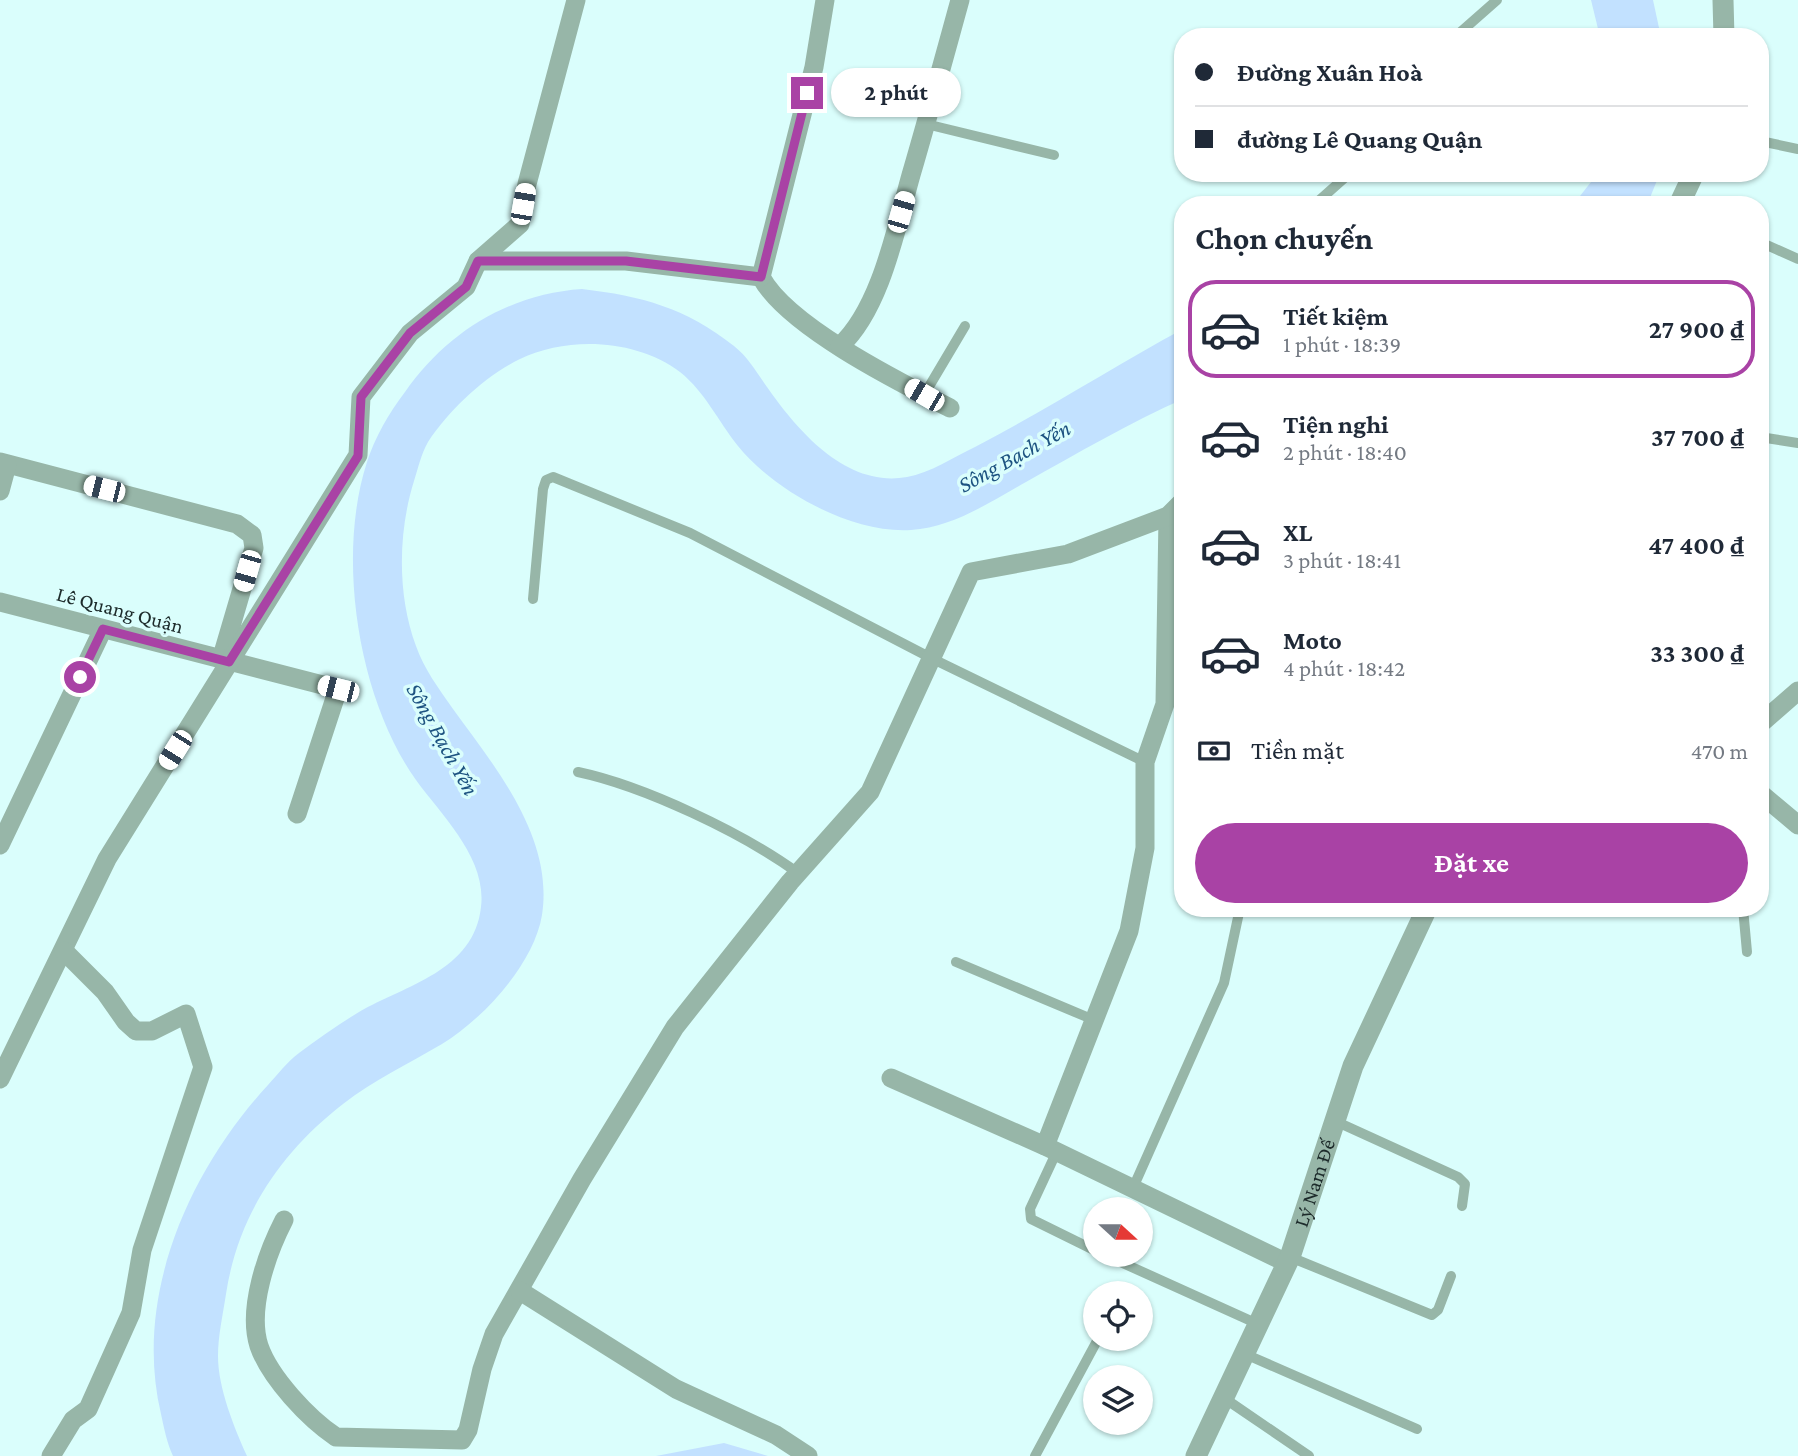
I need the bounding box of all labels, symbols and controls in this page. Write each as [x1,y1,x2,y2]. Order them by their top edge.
text: Đường Xuân Hoà [1237,58,1423,87]
callout: 2 phút [832,68,961,118]
route end [791,77,823,109]
text: 2 phút [864,79,928,105]
text: đường Lê Quang Quận [1237,125,1482,154]
car [510,181,537,227]
car [886,189,917,235]
text: Chọn chuyến [1195,220,1373,256]
icon: car [1199,298,1262,361]
text: Tiết kiệm [1283,302,1388,331]
text: 27 900 ₫ [1649,315,1744,344]
text: 1 phút · 18:39 [1283,331,1401,357]
car [901,375,948,415]
icon: car [1199,406,1262,469]
text: Tiện nghi [1283,410,1389,439]
water label: Sông Bạch Yến [953,414,1075,498]
text: 37 700 ₫ [1651,423,1744,452]
text: 2 phút · 18:40 [1283,439,1407,465]
car [82,474,127,504]
icon: car [1199,514,1262,577]
text: XL [1283,518,1312,547]
text: 47 400 ₫ [1648,531,1744,560]
text: 3 phút · 18:41 [1283,547,1401,573]
car [232,548,263,594]
street label: Lê Quang Quận [54,582,186,638]
icon: car [1199,622,1262,685]
text: Moto [1283,626,1342,655]
text: 33 300 ₫ [1650,639,1744,668]
text: 4 phút · 18:42 [1283,655,1405,681]
route start [64,661,96,693]
car [316,674,361,704]
water label: Sông Bạch Yến [401,678,485,800]
car [155,727,196,773]
icon: cash [1195,732,1233,770]
text: Tiền mặt [1251,736,1344,765]
text: 470 m [1691,738,1748,764]
button: Đặt xe [1195,823,1748,903]
street label: Lý Nam Đế [1289,1135,1340,1230]
north arrow [1083,1197,1153,1267]
map controls [1083,1197,1153,1435]
button: locate [1083,1281,1153,1351]
button: layers [1083,1365,1153,1435]

